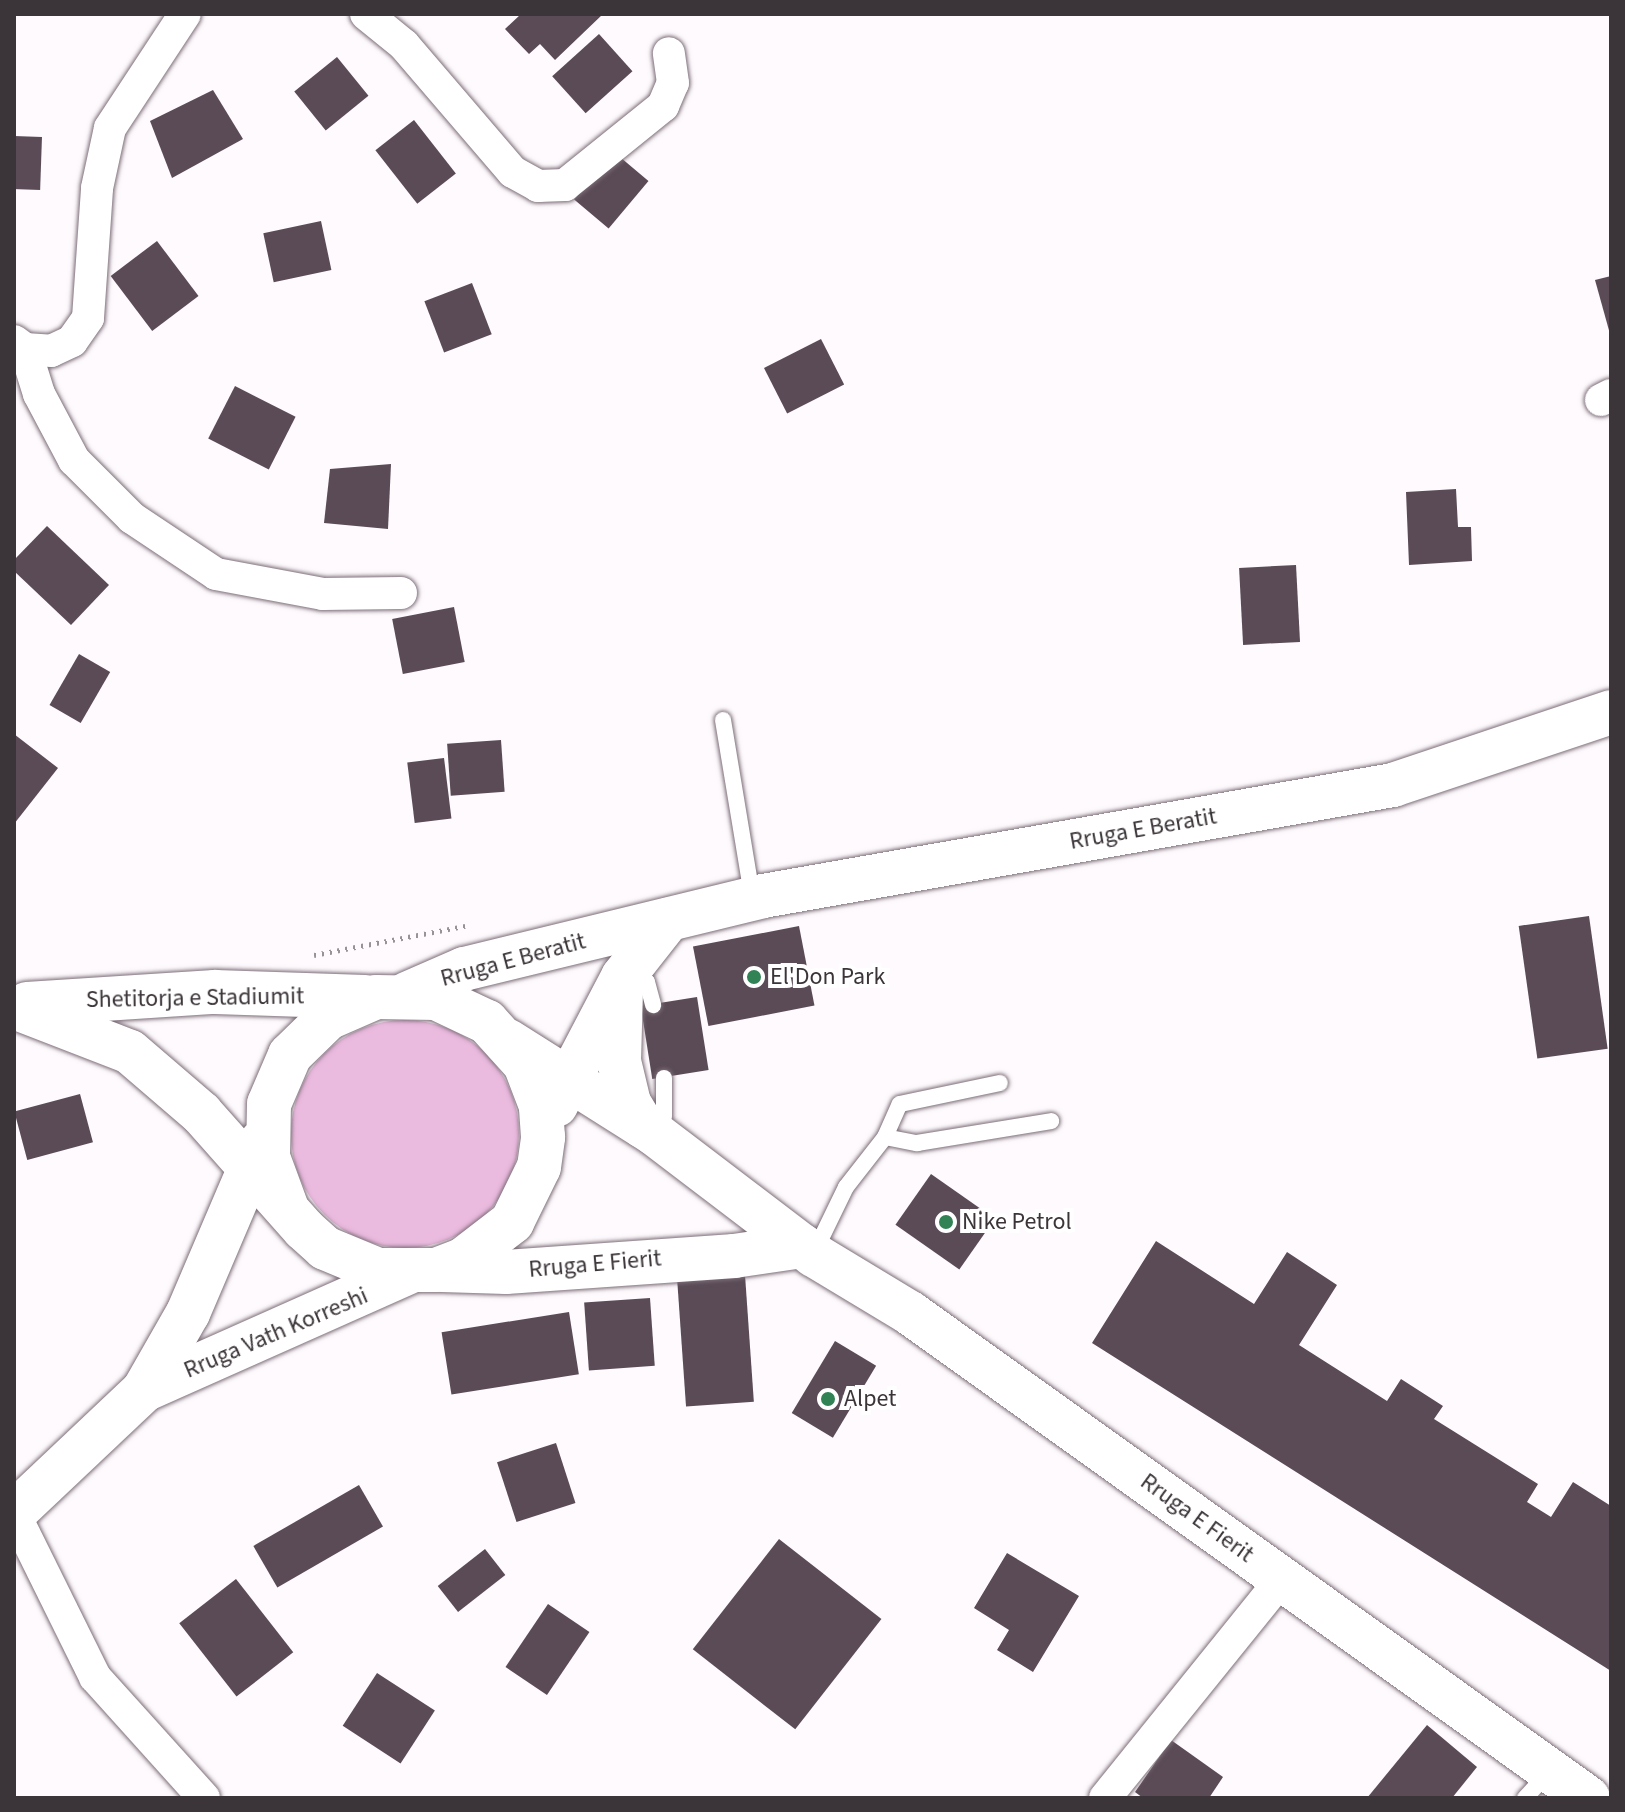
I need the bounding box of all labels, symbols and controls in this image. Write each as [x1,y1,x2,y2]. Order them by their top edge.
street label: Rruga E Beratit [1067,802,1219,856]
street label: Rruga E Beratit [437,927,589,993]
place label: El'Don Park [770,963,885,991]
marker: El'Don Park [745,968,763,986]
street label: Shetitorja e Stadiumit [86,982,304,1014]
place label: Nike Petrol [962,1208,1072,1236]
marker: Nike Petrol [937,1213,955,1231]
street label: Rruga E Fierit [527,1244,663,1284]
street label: Rruga Vath Korreshi [180,1281,372,1385]
place label: Alpet [844,1385,896,1413]
marker: Alpet [819,1390,837,1408]
street label: Rruga E Fierit [1135,1467,1259,1569]

